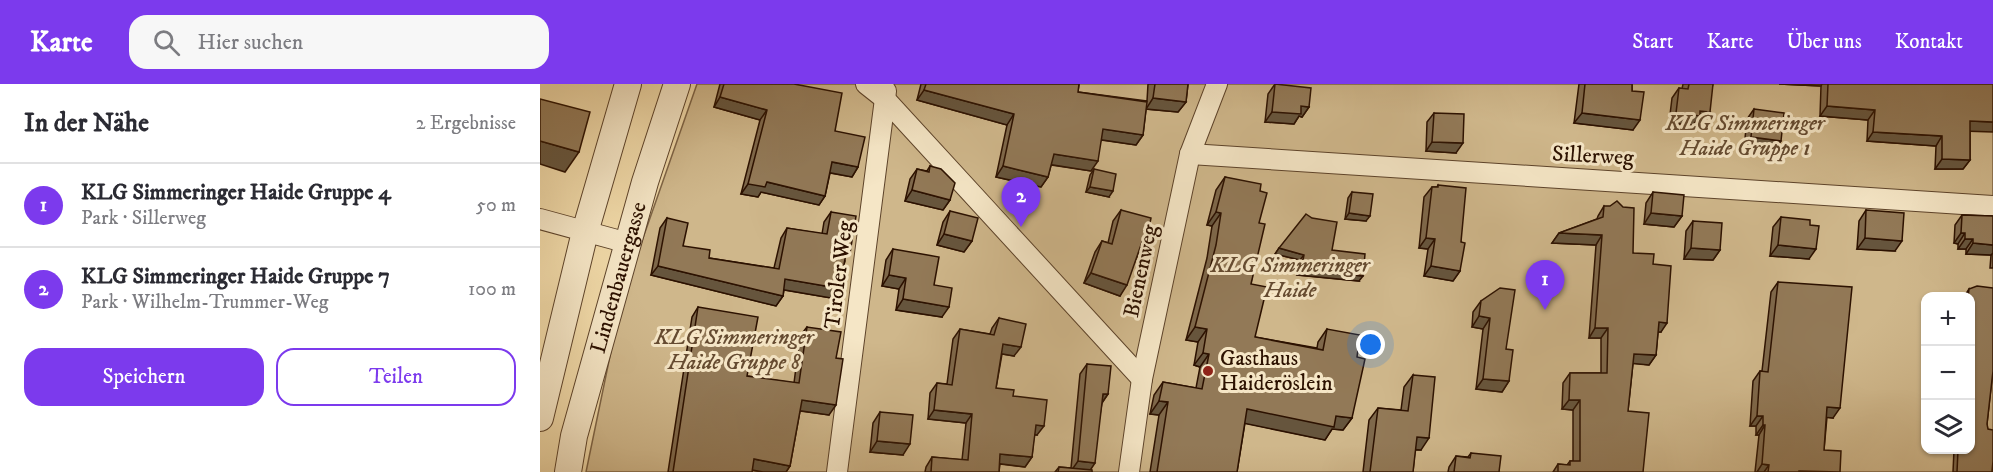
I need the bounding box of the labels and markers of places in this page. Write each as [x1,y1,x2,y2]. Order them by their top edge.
pin: 2 [1002,178,1040,227]
pin: 1 [1526,260,1564,310]
place label: Gasthaus Haideröslein [1220,345,1333,397]
marker: Gasthaus Haideröslein [1201,364,1215,378]

